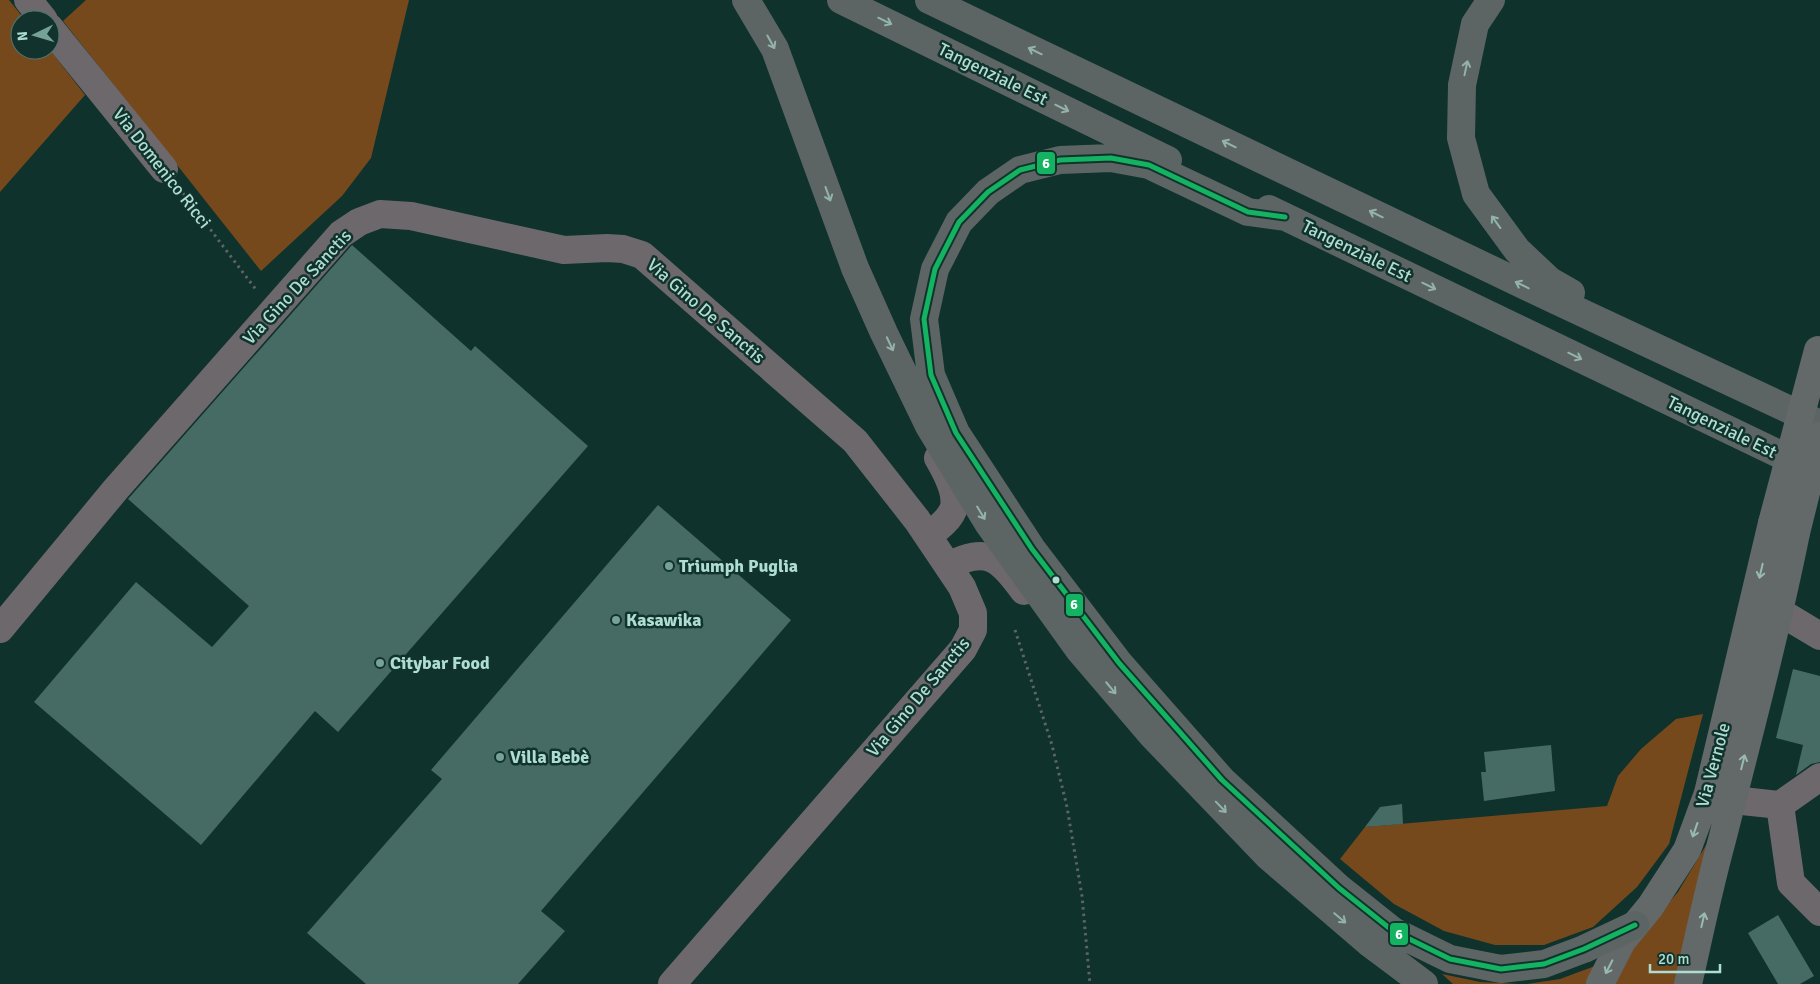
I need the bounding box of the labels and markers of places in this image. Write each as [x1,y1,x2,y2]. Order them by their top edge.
place label: Triumph Puglia [679,555,798,577]
marker: Triumph Puglia [663,560,675,572]
unlabelled marker [1051,575,1061,585]
place label: Kasawika [626,609,701,631]
marker: Kasawika [610,614,622,626]
place label: Citybar Food [390,652,490,674]
marker: Citybar Food [374,657,386,669]
place label: Villa Bebè [510,746,589,768]
marker: Villa Bebè [494,751,506,763]

